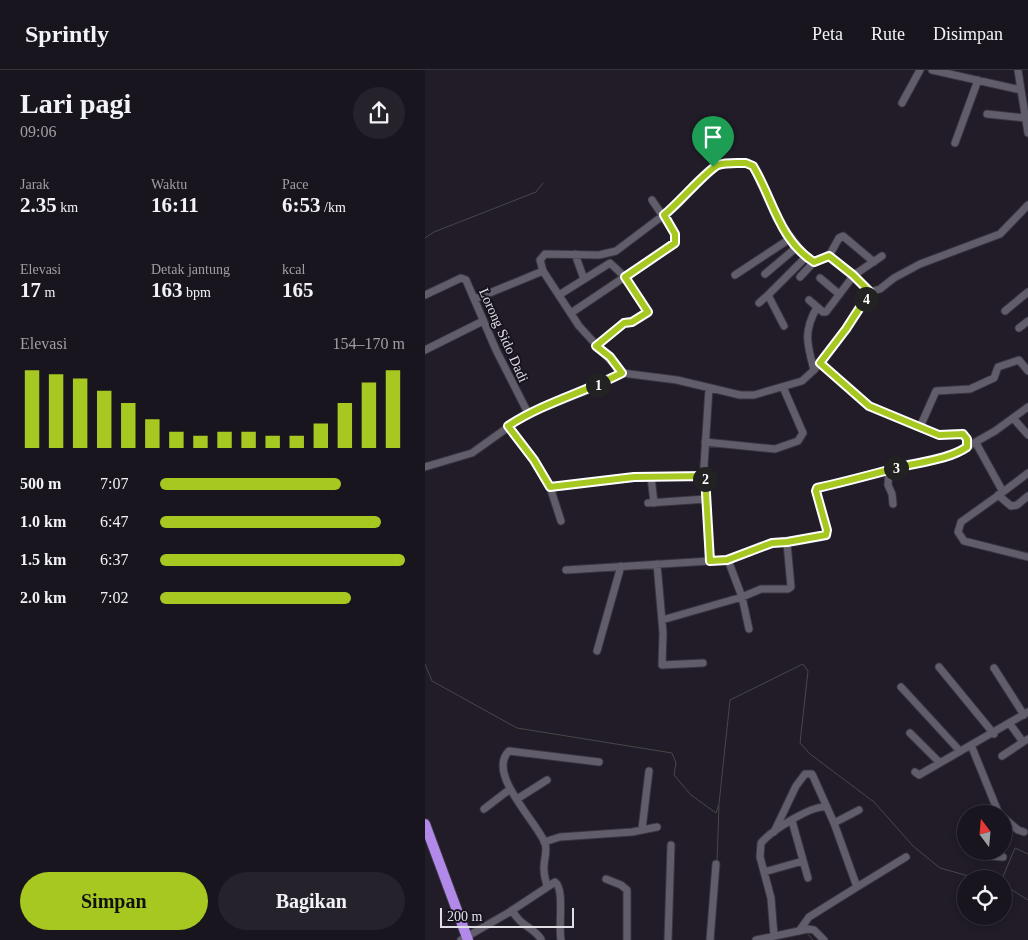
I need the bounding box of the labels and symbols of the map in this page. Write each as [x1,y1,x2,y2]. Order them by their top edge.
pin [692,116,734,167]
street label: Lorong Sido Dadi [476,286,531,385]
pin: 4 [853,286,879,312]
pin: 1 [585,372,611,398]
pin: 3 [883,456,909,480]
pin: 2 [693,466,717,492]
north arrow [957,805,1013,860]
scale bar [440,905,574,928]

